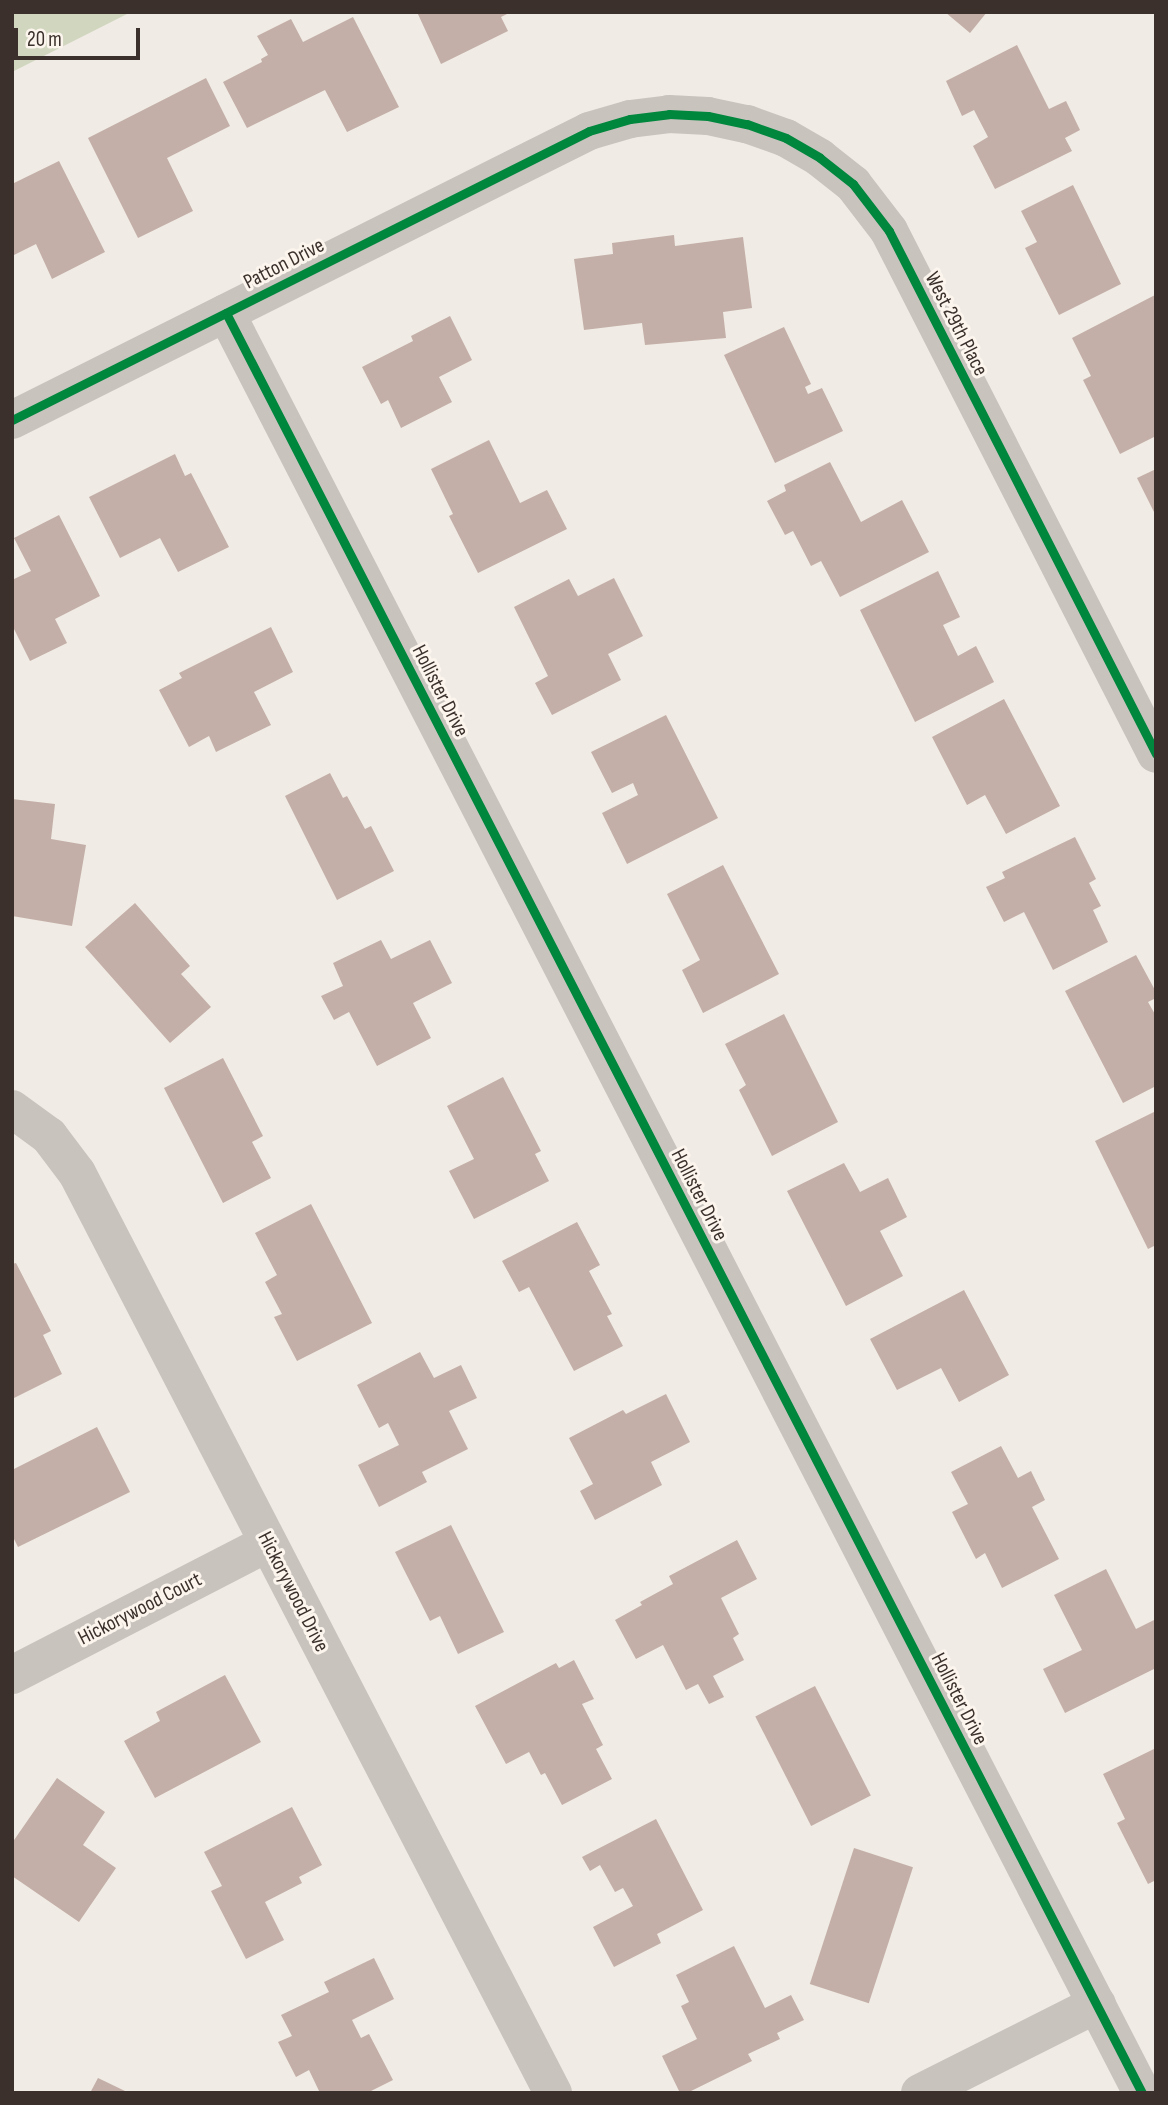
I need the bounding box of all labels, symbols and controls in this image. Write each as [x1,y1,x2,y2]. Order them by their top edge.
scale bar [18,14,144,58]
text: 20 m [27,27,62,52]
street label: Patton Drive [240,233,328,295]
street label: West 29th Place [919,268,993,380]
street label: Hollister Drive [406,641,474,741]
street label: Hollister Drive [665,1145,733,1245]
street label: Hickorywood Drive [252,1528,334,1656]
street label: Hickorywood Court [74,1567,206,1651]
street label: Hollister Drive [925,1649,993,1749]

